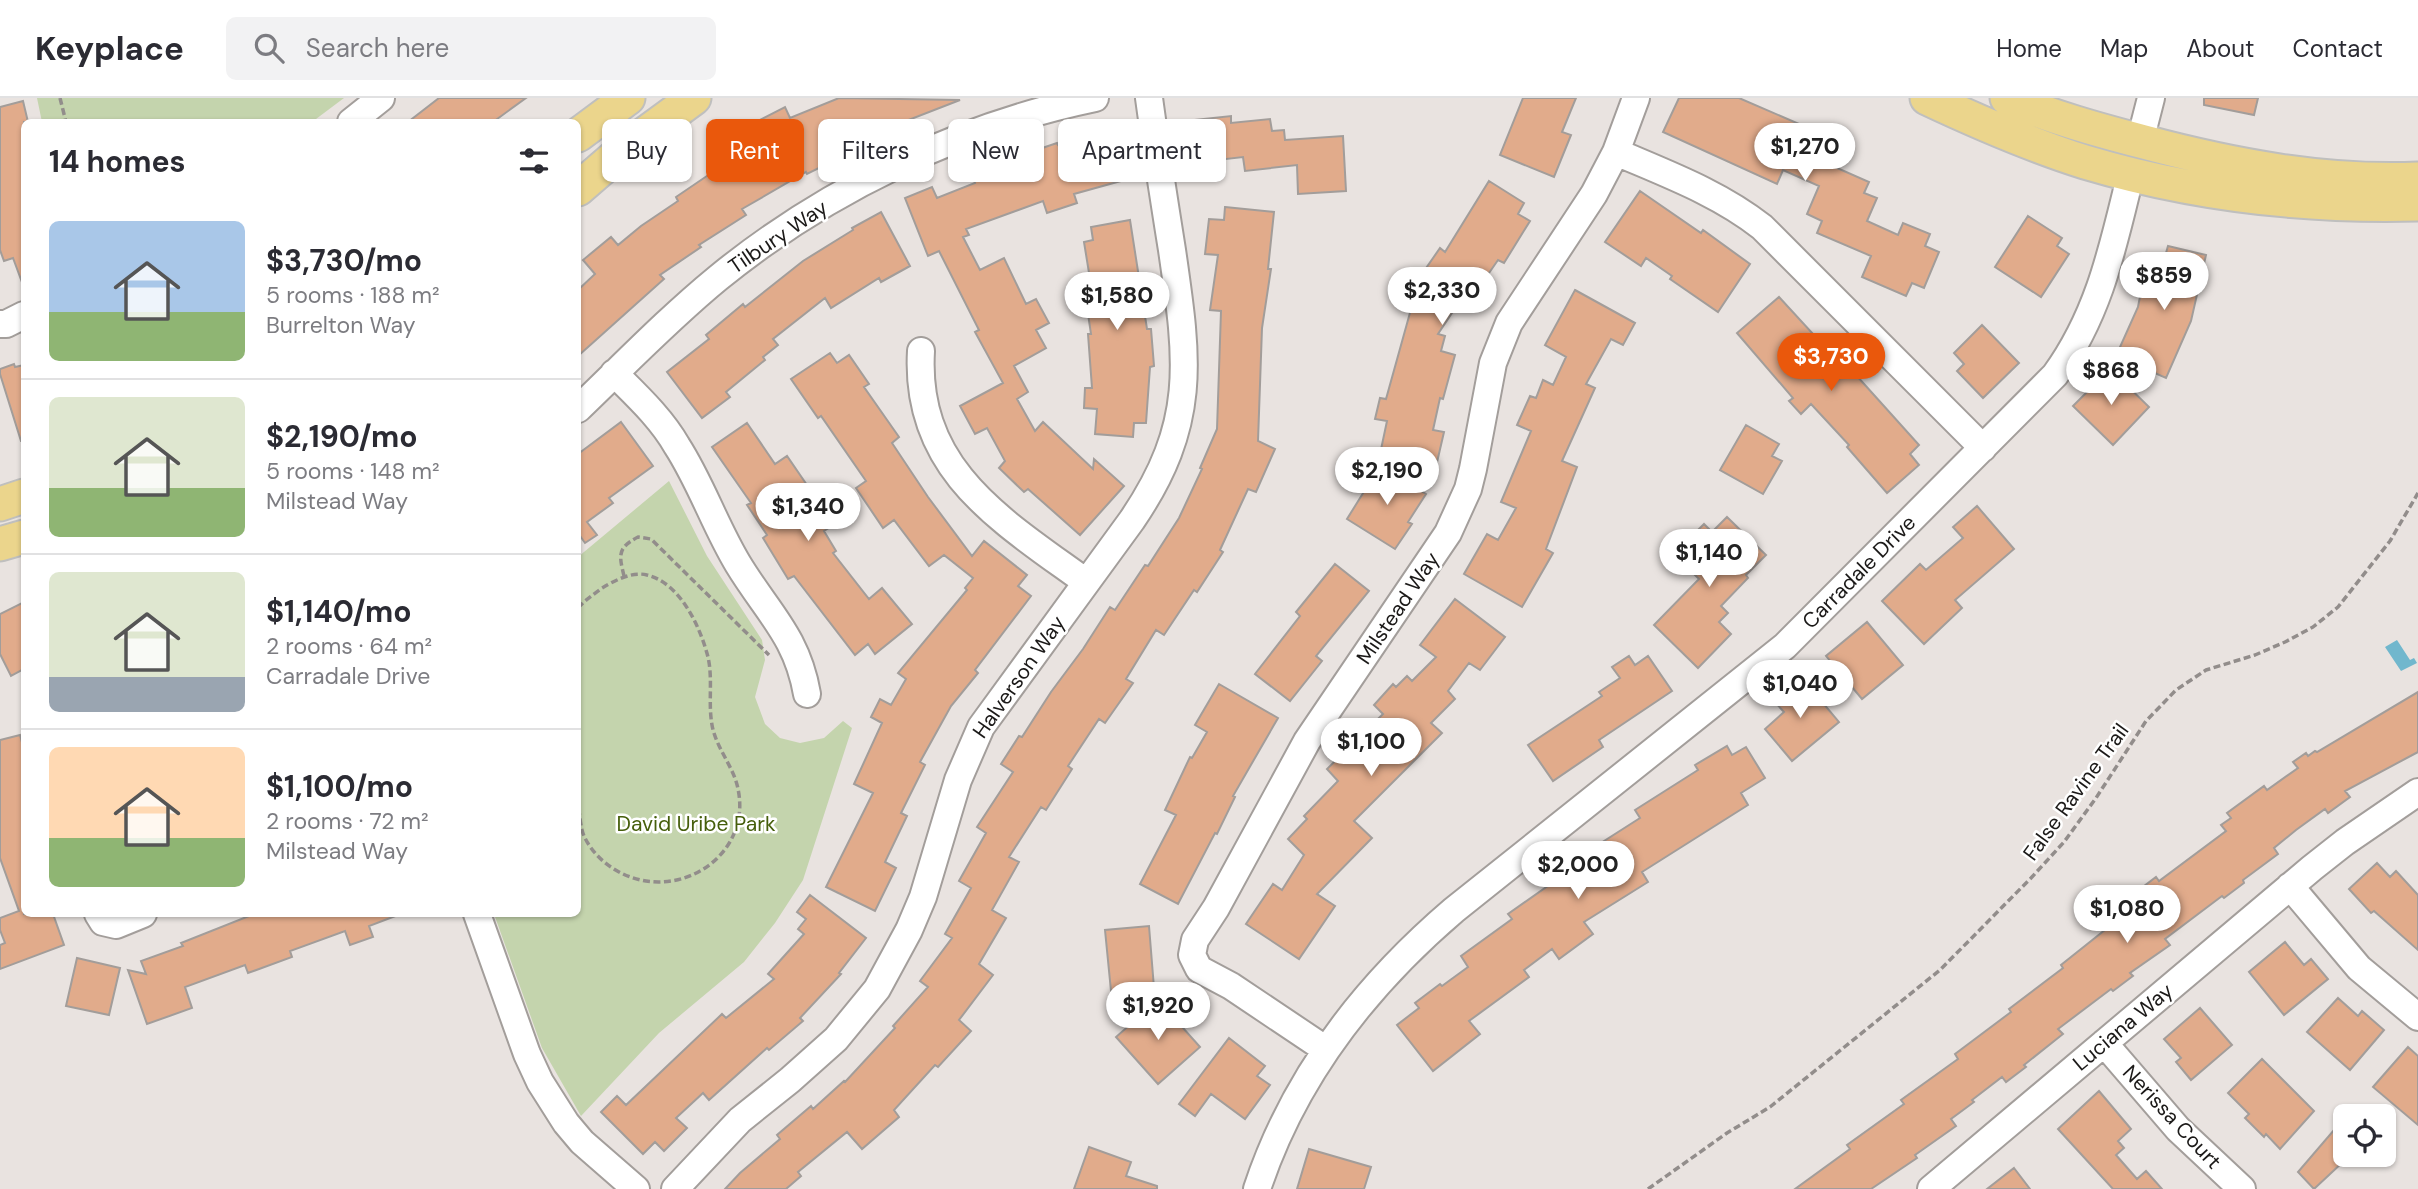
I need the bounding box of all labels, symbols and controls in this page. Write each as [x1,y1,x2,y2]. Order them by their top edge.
search box [226,17,716,80]
text: Keyplace [35,27,184,70]
icon: search [250,29,288,67]
text: Search here [306,31,449,65]
text: Home [1996,33,2062,64]
text: Map [2100,33,2148,64]
text: About [2186,33,2255,64]
text: Contact [2293,33,2383,64]
chip: Buy [602,119,692,182]
chip: Rent [706,119,804,182]
chip: Filters [818,119,934,182]
chip: New [948,119,1044,182]
chip: Apartment [1058,119,1226,182]
pin: $1,270 [1748,123,1862,183]
text: $1,270 [1770,131,1840,161]
text: 14 homes [49,142,186,181]
icon: filters [515,142,553,180]
street label: Tilbury Way [723,193,833,280]
text: $3,730/mo [266,241,422,280]
icon: home [105,249,189,333]
pin: $859 [2123,252,2205,312]
text: $859 [2136,260,2192,290]
pin: $2,330 [1385,268,1499,327]
pin: $1,580 [1060,272,1174,332]
text: $2,330 [1404,275,1480,305]
text: 5 rooms · 188 m² [266,280,440,310]
text: $1,580 [1081,280,1153,310]
text: Burrelton Way [266,310,416,340]
pin: $3,730 [1774,334,1888,393]
text: $3,730 [1793,341,1869,371]
pin: $868 [2070,348,2152,407]
text: $868 [2082,355,2140,385]
text: $2,190/mo [266,417,417,456]
icon: home [105,425,189,509]
pin: $2,190 [1330,448,1444,507]
text: $2,190 [1351,455,1423,485]
text: 5 rooms · 148 m² [266,456,440,486]
pin: $1,340 [751,484,865,543]
text: Milstead Way [266,486,408,516]
text: $1,340 [772,491,844,521]
street label: Carradale Drive [1796,509,1922,635]
pin: $1,140 [1652,530,1766,589]
text: $1,140 [1675,537,1743,567]
street label: Milstead Way [1350,546,1446,670]
text: $1,140/mo [266,592,412,631]
icon: home [105,600,189,684]
street label: Halverson Way [966,610,1072,744]
text: 2 rooms · 64 m² [266,631,432,661]
pin: $1,040 [1743,660,1857,720]
text: Carradale Drive [266,661,430,691]
text: $1,040 [1762,668,1838,698]
pin: $1,100 [1314,718,1428,778]
street label: False Ravine Trail [2017,718,2135,866]
text: $1,100 [1337,726,1405,756]
text: $1,100/mo [266,767,413,806]
icon: home [105,775,189,859]
text: 2 rooms · 72 m² [266,806,429,836]
park label: David Uribe Park [616,810,776,838]
text: Milstead Way [266,836,408,866]
pin: $2,000 [1521,842,1635,901]
text: $2,000 [1537,849,1619,879]
pin: $1,080 [2070,886,2184,945]
text: $1,080 [2090,893,2164,923]
street label: Luciana Way [2067,977,2179,1077]
pin: $1,920 [1101,982,1215,1042]
text: $1,920 [1122,990,1194,1020]
street label: Nerissa Court [2116,1059,2228,1175]
map controls [2333,1104,2396,1167]
button: locate [2333,1104,2396,1167]

